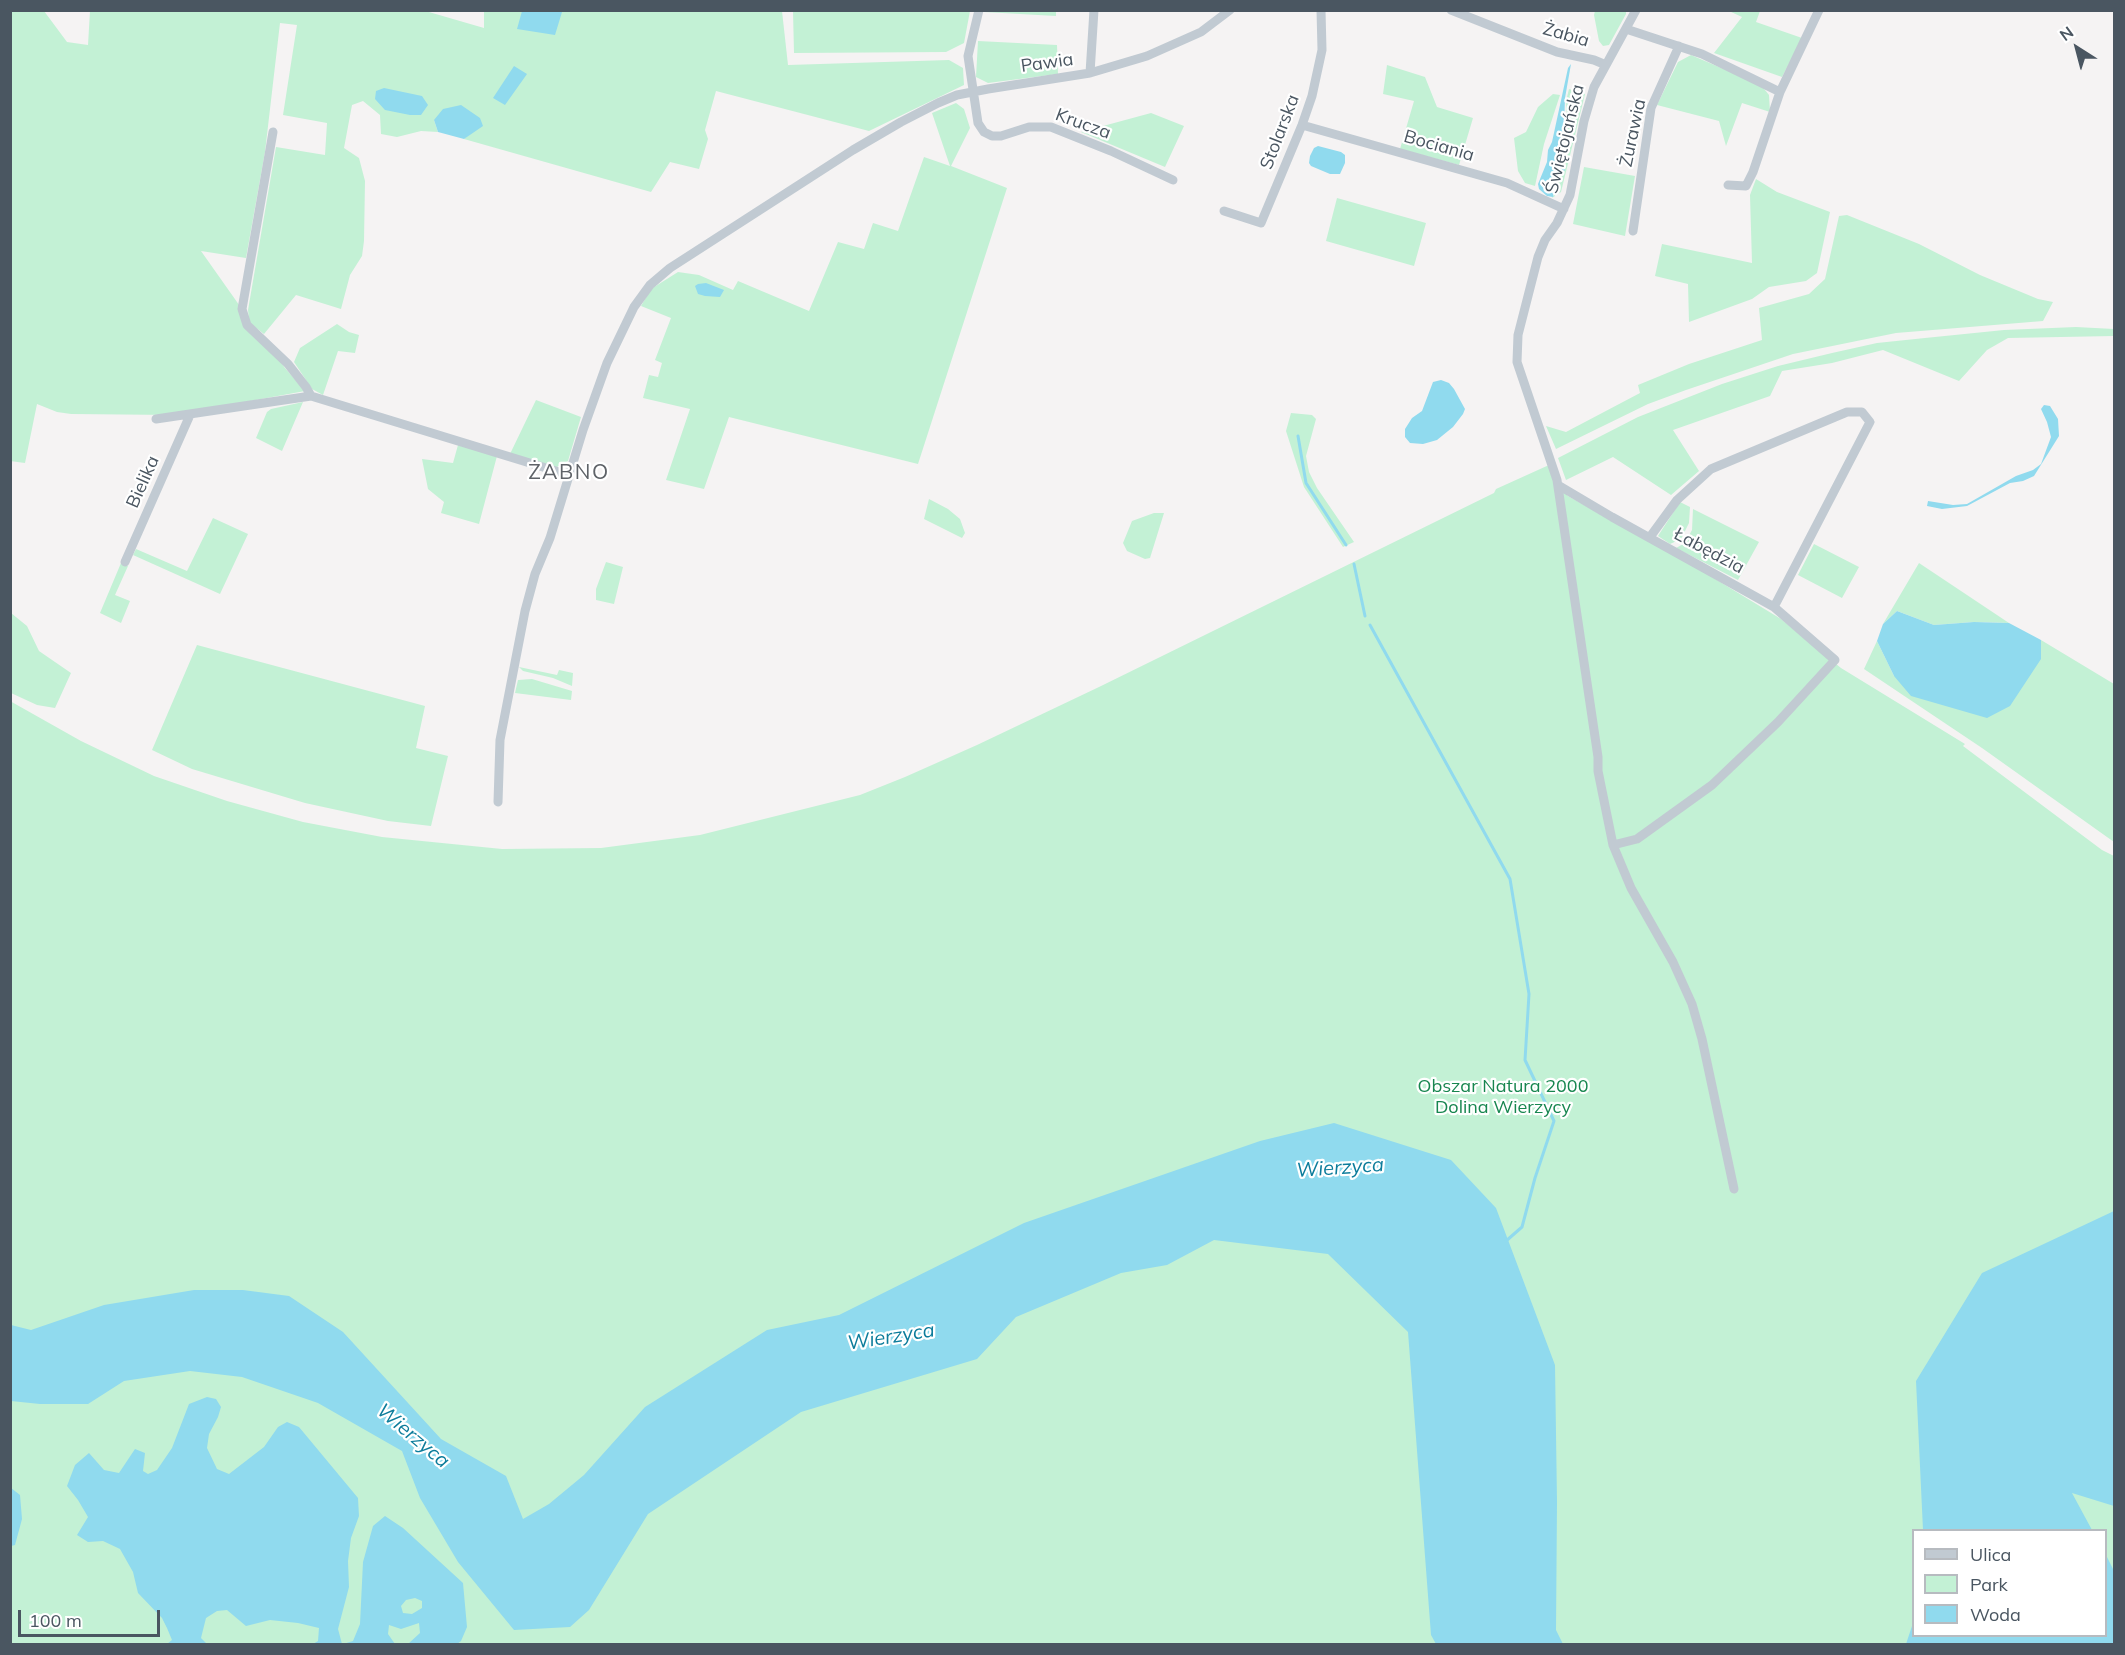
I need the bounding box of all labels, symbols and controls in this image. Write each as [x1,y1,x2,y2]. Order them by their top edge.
street label: Żabia [1540,18,1592,52]
north arrow [2047,18,2107,78]
text: N [2056,22,2077,45]
street label: Pawia [1019,49,1075,77]
street label: Świętojańska [1541,82,1589,196]
street label: Stolarska [1256,92,1304,172]
street label: Żurawia [1615,97,1651,169]
street label: Krucza [1052,104,1114,144]
street label: Bociania [1401,126,1477,166]
street label: Bielika [122,453,164,511]
district label: ŻABNO [528,460,610,486]
street label: Łabędzia [1670,524,1748,578]
park label: Obszar Natura 2000 Dolina Wierzycy [1418,1076,1588,1118]
water label: Wierzyca [1295,1153,1385,1183]
water label: Wierzyca [846,1318,936,1356]
water label: Wierzyca [372,1399,454,1473]
legend [1912,1529,2107,1637]
text: Ulica [1970,1543,2011,1566]
text: Park [1970,1573,2008,1596]
scale bar [21,1598,164,1636]
text: Woda [1970,1603,2021,1626]
text: 100 m [29,1609,82,1632]

